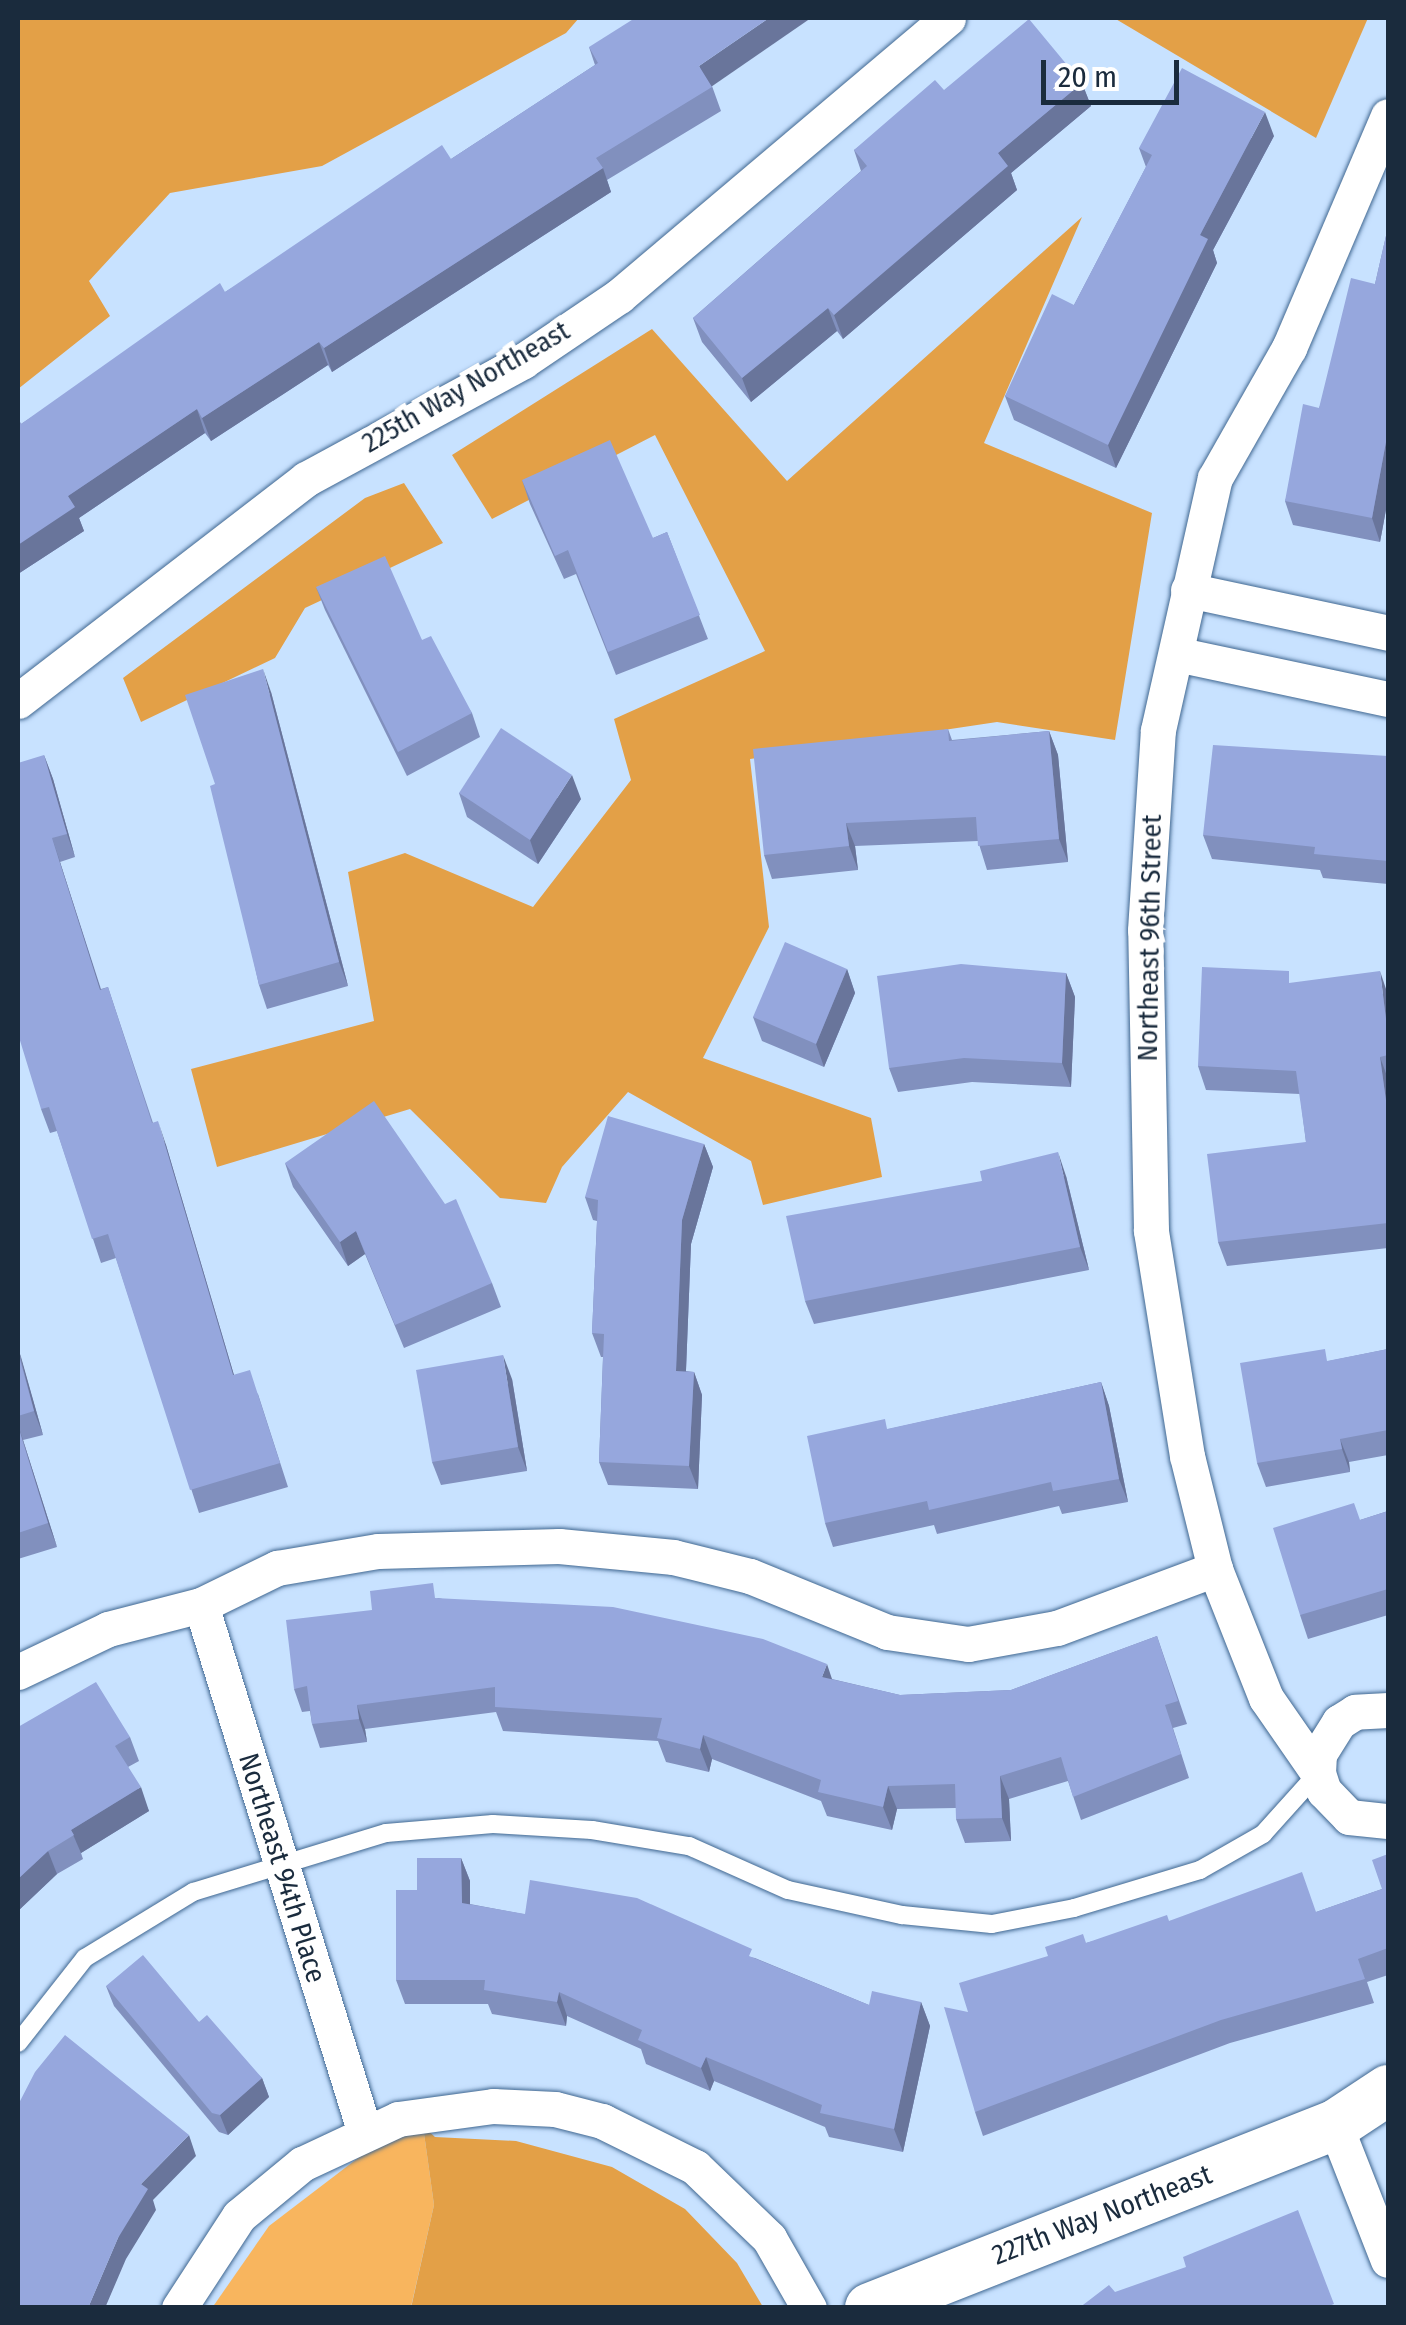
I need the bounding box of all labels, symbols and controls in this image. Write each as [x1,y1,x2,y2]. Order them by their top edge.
scale bar [1046,40,1184,102]
text: 20 m [1058,59,1117,95]
street label: 225th Way Northeast [356,314,576,460]
street label: Northeast 96th Street [1131,814,1169,1062]
street label: Northeast 94th Place [231,1749,333,1987]
street label: 227th Way Northeast [987,2158,1217,2272]

